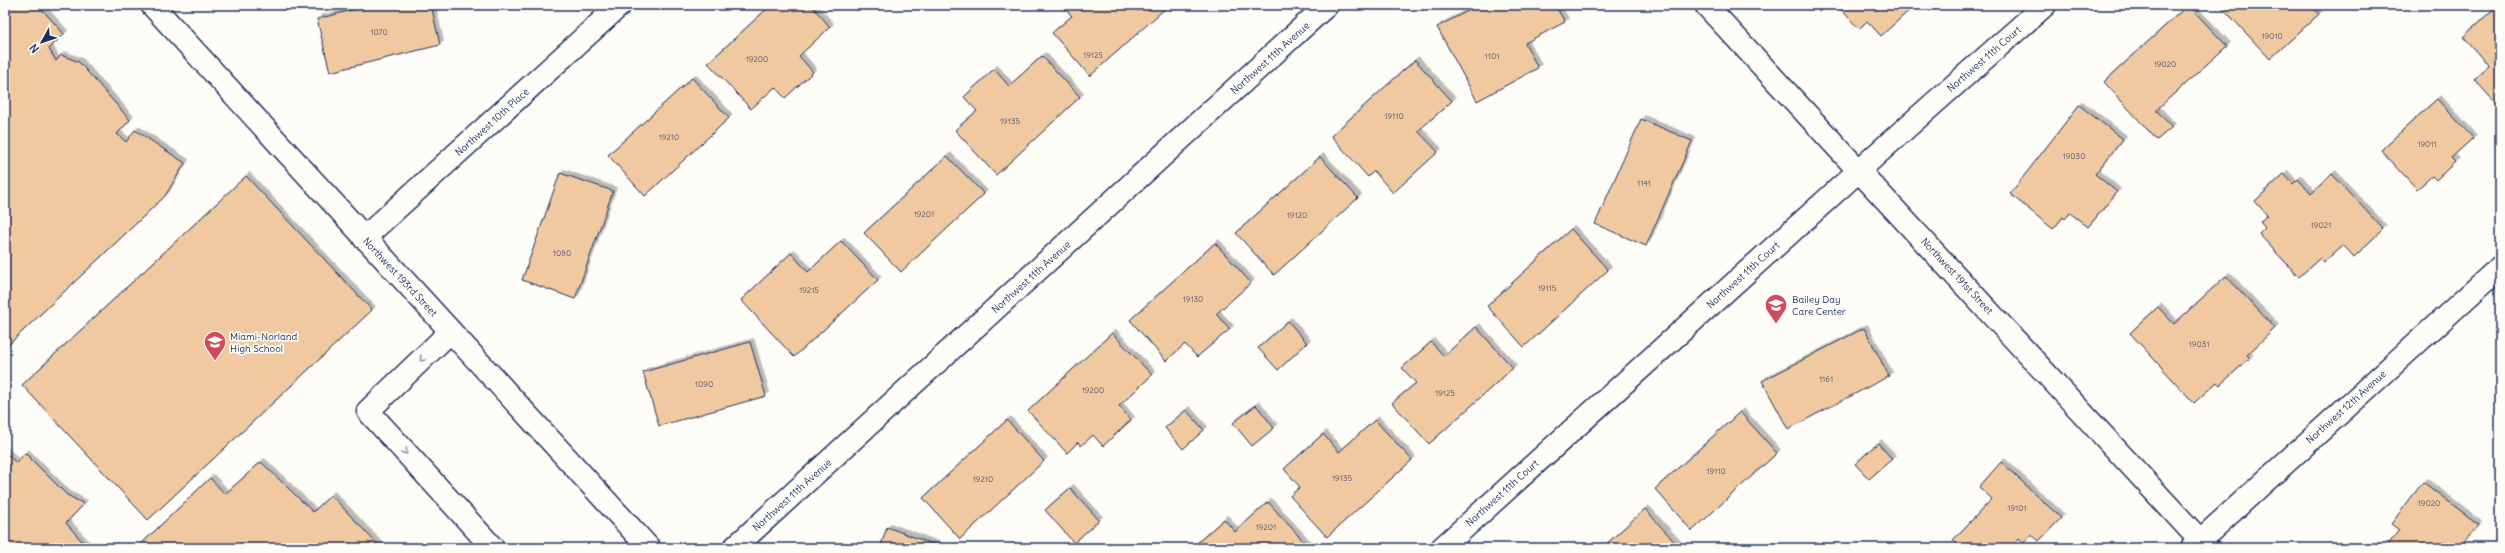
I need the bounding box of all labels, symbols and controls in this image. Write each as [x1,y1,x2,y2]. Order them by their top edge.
street label: Northwest 11th Avenue [1228,19,1312,97]
north arrow [22,22,62,62]
street label: Northwest 11th Court [1944,23,2024,95]
house number: 1070 [370,27,388,37]
house number: 19010 [2261,31,2283,41]
text: N [27,41,42,56]
house number: 19125 [1083,50,1103,60]
house number: 1101 [1485,51,1499,61]
house number: 19200 [746,54,768,64]
house number: 19020 [2154,59,2176,69]
street label: Northwest 10th Place [452,85,532,159]
house number: 19110 [1384,111,1404,121]
house number: 19135 [1000,116,1020,126]
house number: 19210 [659,132,679,142]
house number: 19011 [2417,139,2437,149]
house number: 19030 [2063,151,2085,161]
house number: 1141 [1637,178,1651,188]
house number: 19201 [914,209,934,219]
house number: 19120 [1287,210,1307,220]
house number: 19021 [2311,220,2331,230]
street label: Northwest 193rd Street [360,235,440,320]
street label: Northwest 191st Street [1918,235,1996,317]
street label: Northwest 11th Avenue [989,238,1073,316]
street label: Northwest 11th Court [1704,238,1783,311]
house number: 1080 [553,248,571,258]
house number: 19115 [1538,283,1557,293]
house number: 19215 [799,285,819,295]
school or university icon: Bailey Day Care Center [1763,292,1789,325]
place label: Bailey Day Care Center [1792,293,1846,318]
house number: 19130 [1183,294,1203,304]
school or university icon: Miami-Norland High School [202,329,228,362]
place label: Miami-Norland High School [230,330,298,355]
house number: 19031 [2189,339,2209,349]
one-way arrow [419,355,427,362]
street label: Northwest 12th Avenue [2303,367,2389,447]
house number: 1161 [1819,374,1833,384]
house number: 1090 [695,379,713,389]
house number: 19200 [1082,385,1104,395]
house number: 19125 [1435,388,1455,398]
one-way arrow [400,447,408,455]
street label: Northwest 11th Avenue [750,456,834,534]
street label: Northwest 11th Court [1463,456,1542,529]
house number: 19110 [1706,466,1726,476]
house number: 19135 [1332,473,1352,483]
house number: 19210 [973,474,993,484]
house number: 19020 [2418,498,2440,508]
house number: 19101 [2007,503,2027,513]
house number: 19201 [1256,522,1276,532]

